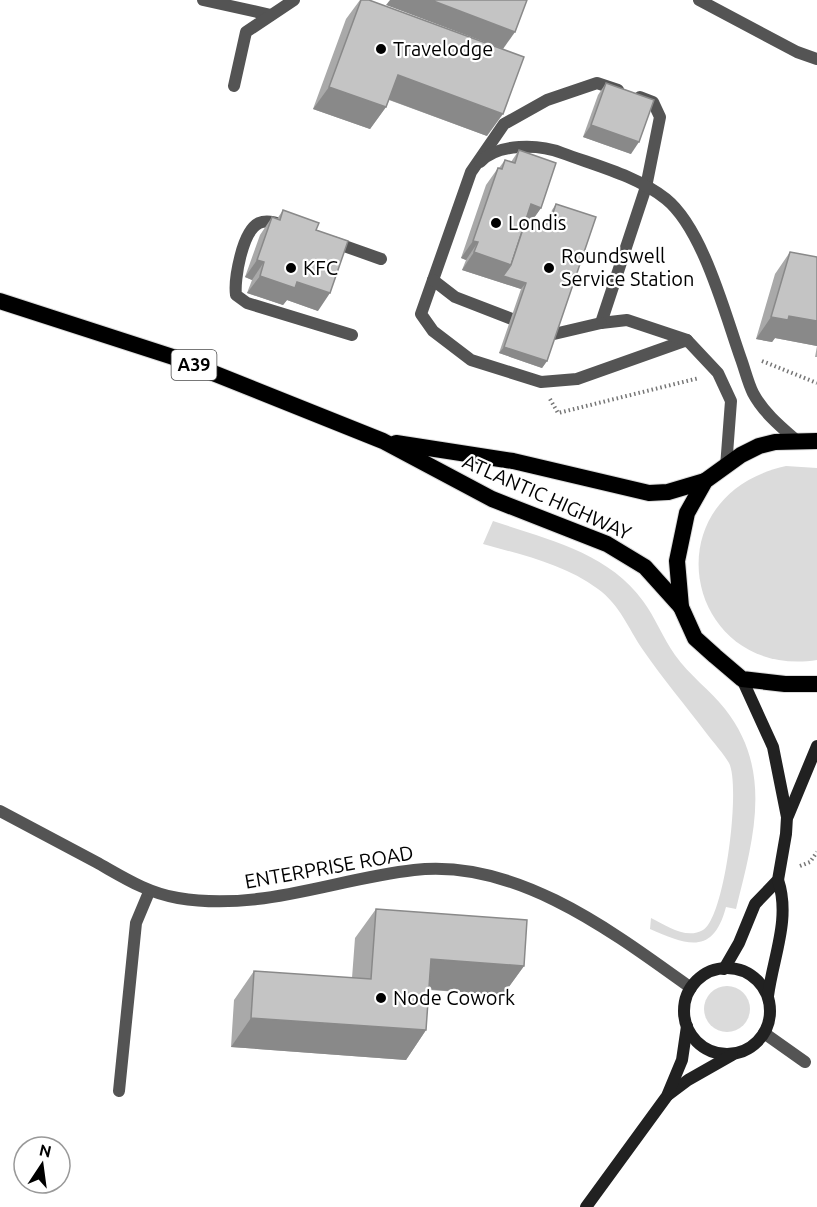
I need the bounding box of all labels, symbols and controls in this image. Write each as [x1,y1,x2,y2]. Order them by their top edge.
place label: Travelodge [393,37,493,60]
marker: Travelodge [374,42,388,56]
place label: Londis [508,211,567,234]
marker: Londis [489,216,503,230]
place label: Roundswell Service Station [561,244,694,290]
place label: KFC [303,256,338,279]
marker: KFC [284,261,298,275]
marker: Roundswell Service Station [542,261,556,275]
road number: A39 [172,350,216,380]
street label: ATLANTIC HIGHWAY [459,449,635,544]
street label: ENTERPRISE ROAD [243,840,415,893]
place label: Node Cowork [393,986,515,1009]
marker: Node Cowork [374,991,388,1005]
north arrow [12,1135,72,1195]
text: N [38,1140,53,1160]

